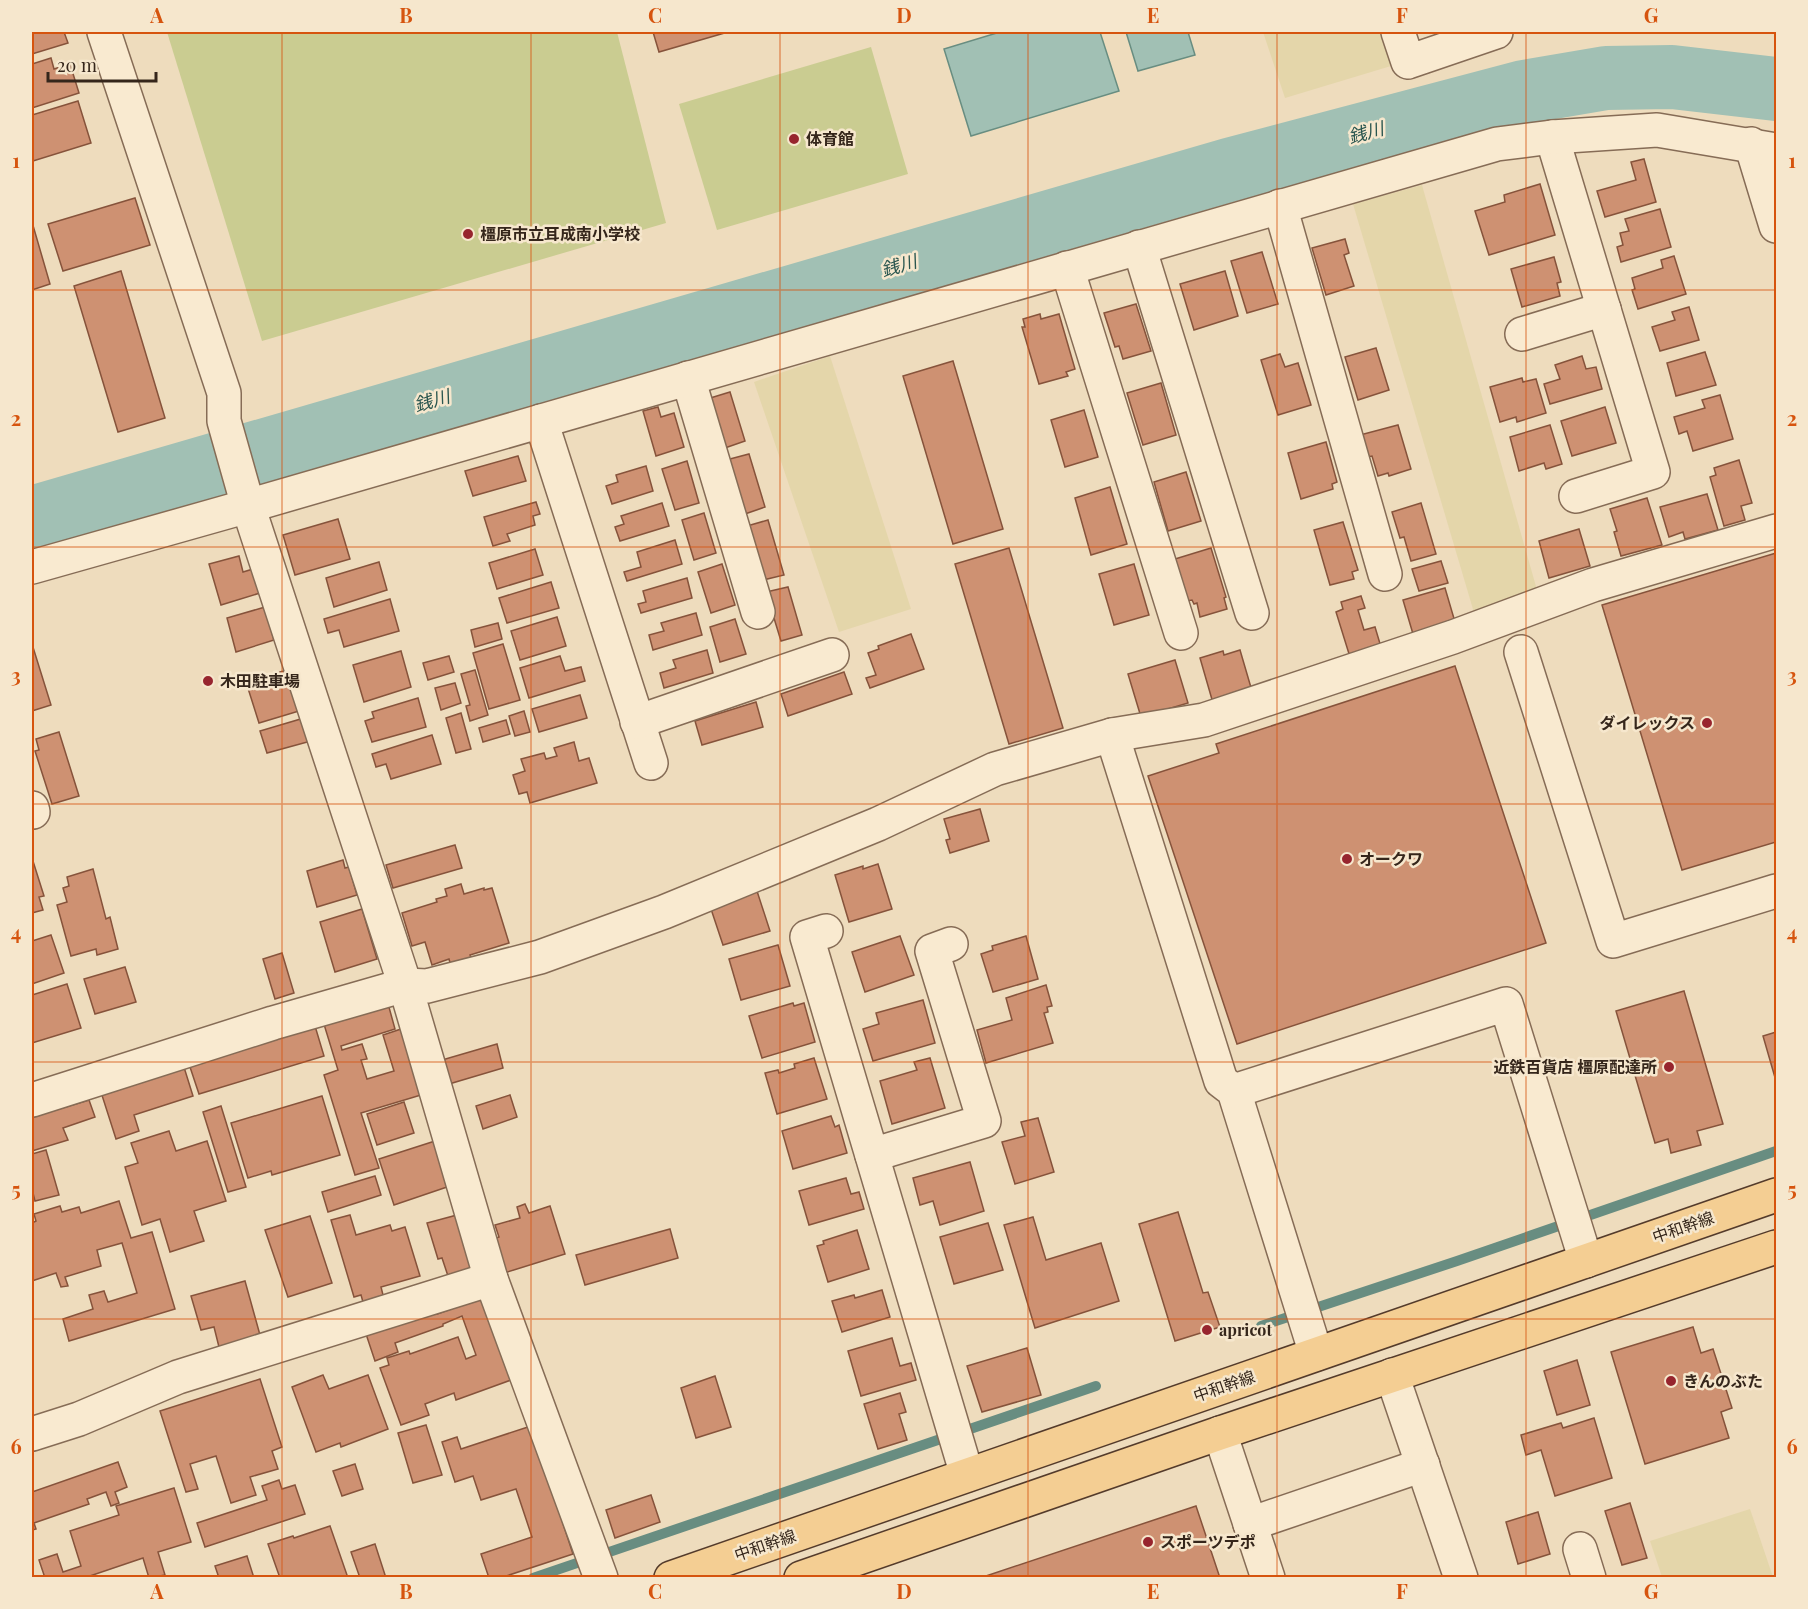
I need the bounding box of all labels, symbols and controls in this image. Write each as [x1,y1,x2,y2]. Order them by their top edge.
text: A [149,1,164,28]
text: B [399,1,413,28]
text: C [648,1,662,28]
text: D [896,1,912,28]
text: E [1147,1,1159,28]
text: F [1396,1,1408,28]
text: G [1644,1,1659,28]
scale bar [48,45,156,83]
text: 20 m [57,53,97,77]
water label: 銭川 [1345,115,1388,148]
place label: 体育館 [806,128,854,149]
marker: 体育館 [787,132,801,146]
text: 1 [12,146,20,173]
text: 1 [1788,146,1796,173]
place label: 橿原市立耳成南小学校 [480,223,640,244]
marker: 橿原市立耳成南小学校 [461,227,475,241]
water label: 銭川 [878,248,921,282]
water label: 銭川 [411,383,454,417]
text: 2 [11,404,21,431]
text: 2 [1787,404,1797,431]
text: 3 [11,661,21,688]
text: 3 [1787,661,1797,688]
place label: 木田駐車場 [220,670,300,691]
marker: 木田駐車場 [201,674,215,688]
place label: ダイレックス [1599,712,1695,733]
marker: ダイレックス [1700,716,1714,730]
place label: オークワ [1359,848,1423,869]
marker: オークワ [1340,852,1354,866]
text: 4 [11,918,21,945]
text: 4 [1787,918,1797,945]
place label: 近鉄百貨店 橿原配達所 [1493,1056,1657,1077]
marker: 近鉄百貨店 橿原配達所 [1662,1060,1676,1074]
text: 5 [11,1175,21,1202]
text: 5 [1787,1175,1797,1202]
street label: 中和幹線 [1649,1206,1717,1247]
place label: apricot [1219,1319,1272,1340]
marker: apricot [1200,1323,1214,1337]
street label: 中和幹線 [1190,1365,1258,1406]
place label: きんのぶた [1683,1370,1763,1391]
marker: きんのぶた [1664,1374,1678,1388]
text: 6 [10,1432,22,1459]
text: 6 [1786,1432,1798,1459]
street label: 中和幹線 [731,1524,799,1565]
place label: スポーツデポ [1160,1531,1256,1552]
marker: スポーツデポ [1141,1535,1155,1549]
text: A [149,1577,164,1604]
text: B [399,1577,413,1604]
text: C [648,1577,662,1604]
text: D [896,1577,912,1604]
text: E [1147,1577,1159,1604]
text: F [1396,1577,1408,1604]
text: G [1644,1577,1659,1604]

